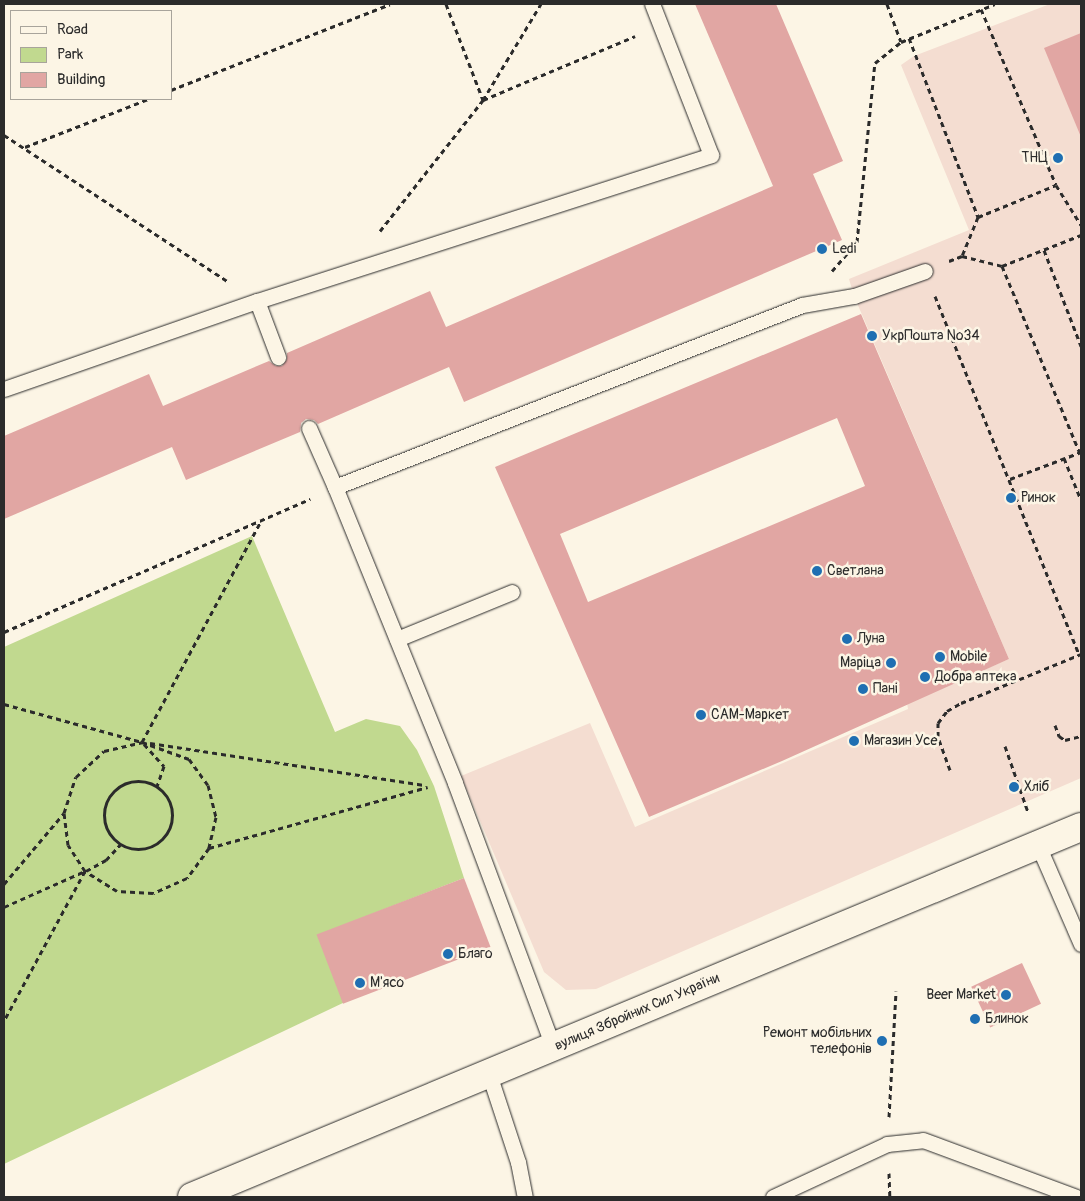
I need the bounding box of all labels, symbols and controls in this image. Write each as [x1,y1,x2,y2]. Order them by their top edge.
legend [10,10,172,100]
text: Road [57,20,88,39]
text: Park [57,45,83,64]
text: Building [57,70,105,89]
place label: ТНЦ [1021,150,1048,166]
marker: ТНЦ [1052,152,1064,164]
place label: Ledi [832,241,856,257]
marker: Ledi [816,243,828,255]
place label: УкрПошта №34 [882,328,980,344]
marker: УкрПошта №34 [866,330,878,342]
place label: Ринок [1021,490,1056,506]
marker: Ринок [1005,492,1017,504]
place label: Светлана [827,563,884,579]
marker: Светлана [811,565,823,577]
place label: Луна [857,631,885,647]
marker: Луна [841,633,853,645]
place label: Mobile [950,649,987,665]
marker: Mobile [934,651,946,663]
place label: Маріца [840,655,881,671]
marker: Маріца [885,657,897,669]
place label: Добра аптека [935,669,1016,685]
marker: Добра аптека [919,671,931,683]
place label: Пані [873,681,897,697]
marker: Пані [857,683,869,695]
place label: САМ-Маркет [711,707,789,723]
marker: САМ-Маркет [695,709,707,721]
place label: Магазин Усе [864,733,937,749]
marker: Магазин Усе [848,735,860,747]
place label: Хліб [1024,779,1049,795]
marker: Хліб [1008,781,1020,793]
place label: Благо [458,946,493,962]
marker: Благо [442,948,454,960]
street label: вулиця Збройних Сил України [552,970,722,1054]
place label: М'ясо [370,975,404,991]
marker: М'ясо [354,977,366,989]
place label: Beer Market [926,987,996,1003]
marker: Beer Market [1000,989,1012,1001]
place label: Блинок [985,1011,1029,1027]
marker: Блинок [969,1013,981,1025]
place label: Ремонт мобільних телефонів [763,1025,872,1058]
marker: Ремонт мобільних телефонів [876,1035,888,1047]

